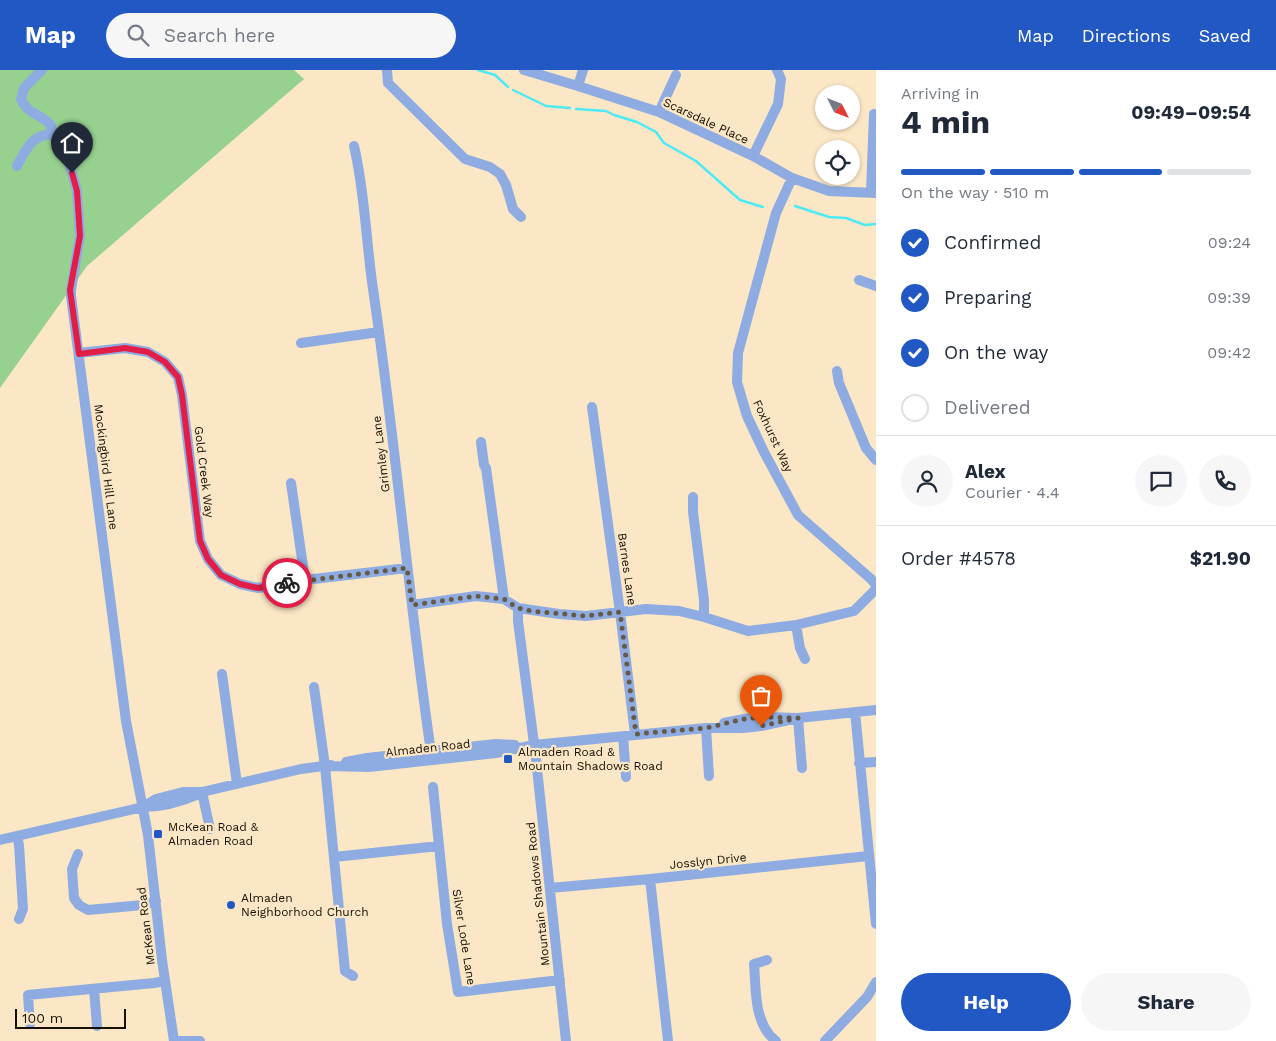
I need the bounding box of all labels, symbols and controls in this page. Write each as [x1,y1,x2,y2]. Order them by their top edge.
search box [106,13,456,58]
text: Map [25,21,76,49]
icon: search [124,21,152,49]
text: Search here [164,24,275,47]
text: Map [1017,25,1054,46]
text: Directions [1082,25,1171,46]
text: Saved [1199,25,1251,46]
text: Arriving in [901,84,979,103]
north arrow [815,85,860,130]
map controls [815,85,860,185]
street label: Scarsdale Place [661,95,751,147]
text: 09:49–09:54 [1131,101,1251,124]
text: 4 min [901,103,990,141]
pin [51,122,93,173]
icon: home [58,129,86,157]
button: locate [815,140,860,185]
text: On the way · 510 m [901,183,1049,202]
icon: check [901,229,929,257]
text: Confirmed [944,231,1041,254]
text: 09:24 [1208,233,1251,252]
icon: check [901,284,929,312]
text: Preparing [944,286,1031,309]
text: 09:39 [1207,288,1251,307]
icon: check [901,339,929,367]
text: On the way [944,341,1048,364]
text: 09:42 [1207,343,1251,362]
text: Delivered [944,396,1031,419]
street label: Foxhurst Way [750,398,796,475]
street label: Mockingbird Hill Lane [91,403,121,531]
street label: Grimley Lane [369,415,393,493]
street label: Gold Creek Way [191,425,217,519]
button: person [901,455,953,507]
button: chat [1135,455,1187,507]
button: phone [1199,455,1251,507]
text: Alex [965,460,1006,483]
text: Courier · 4.4 [965,483,1060,502]
street label: Barnes Lane [615,532,639,606]
text: Order #4578 [901,547,1016,570]
text: $21.90 [1190,547,1251,570]
courier [262,558,312,608]
icon: bike [273,569,301,597]
pin [740,675,782,726]
icon: bag [747,682,775,710]
street label: Almaden Road [385,737,471,759]
place label: Almaden Road & Mountain Shadows Road [518,745,663,773]
marker: Almaden Road & Mountain Shadows Road [502,753,514,765]
place label: McKean Road & Almaden Road [168,820,259,848]
street label: Mountain Shadows Road [523,821,553,967]
marker: McKean Road & Almaden Road [152,828,164,840]
street label: Josslyn Drive [669,850,747,872]
street label: McKean Road [134,886,158,966]
street label: Silver Lode Lane [449,888,479,986]
place label: Almaden Neighborhood Church [241,891,369,919]
marker: Almaden Neighborhood Church [225,899,237,911]
button: Help [901,973,1071,1031]
button: Share [1081,973,1251,1031]
scale bar [15,1006,126,1029]
text: 100 m [22,1010,63,1026]

